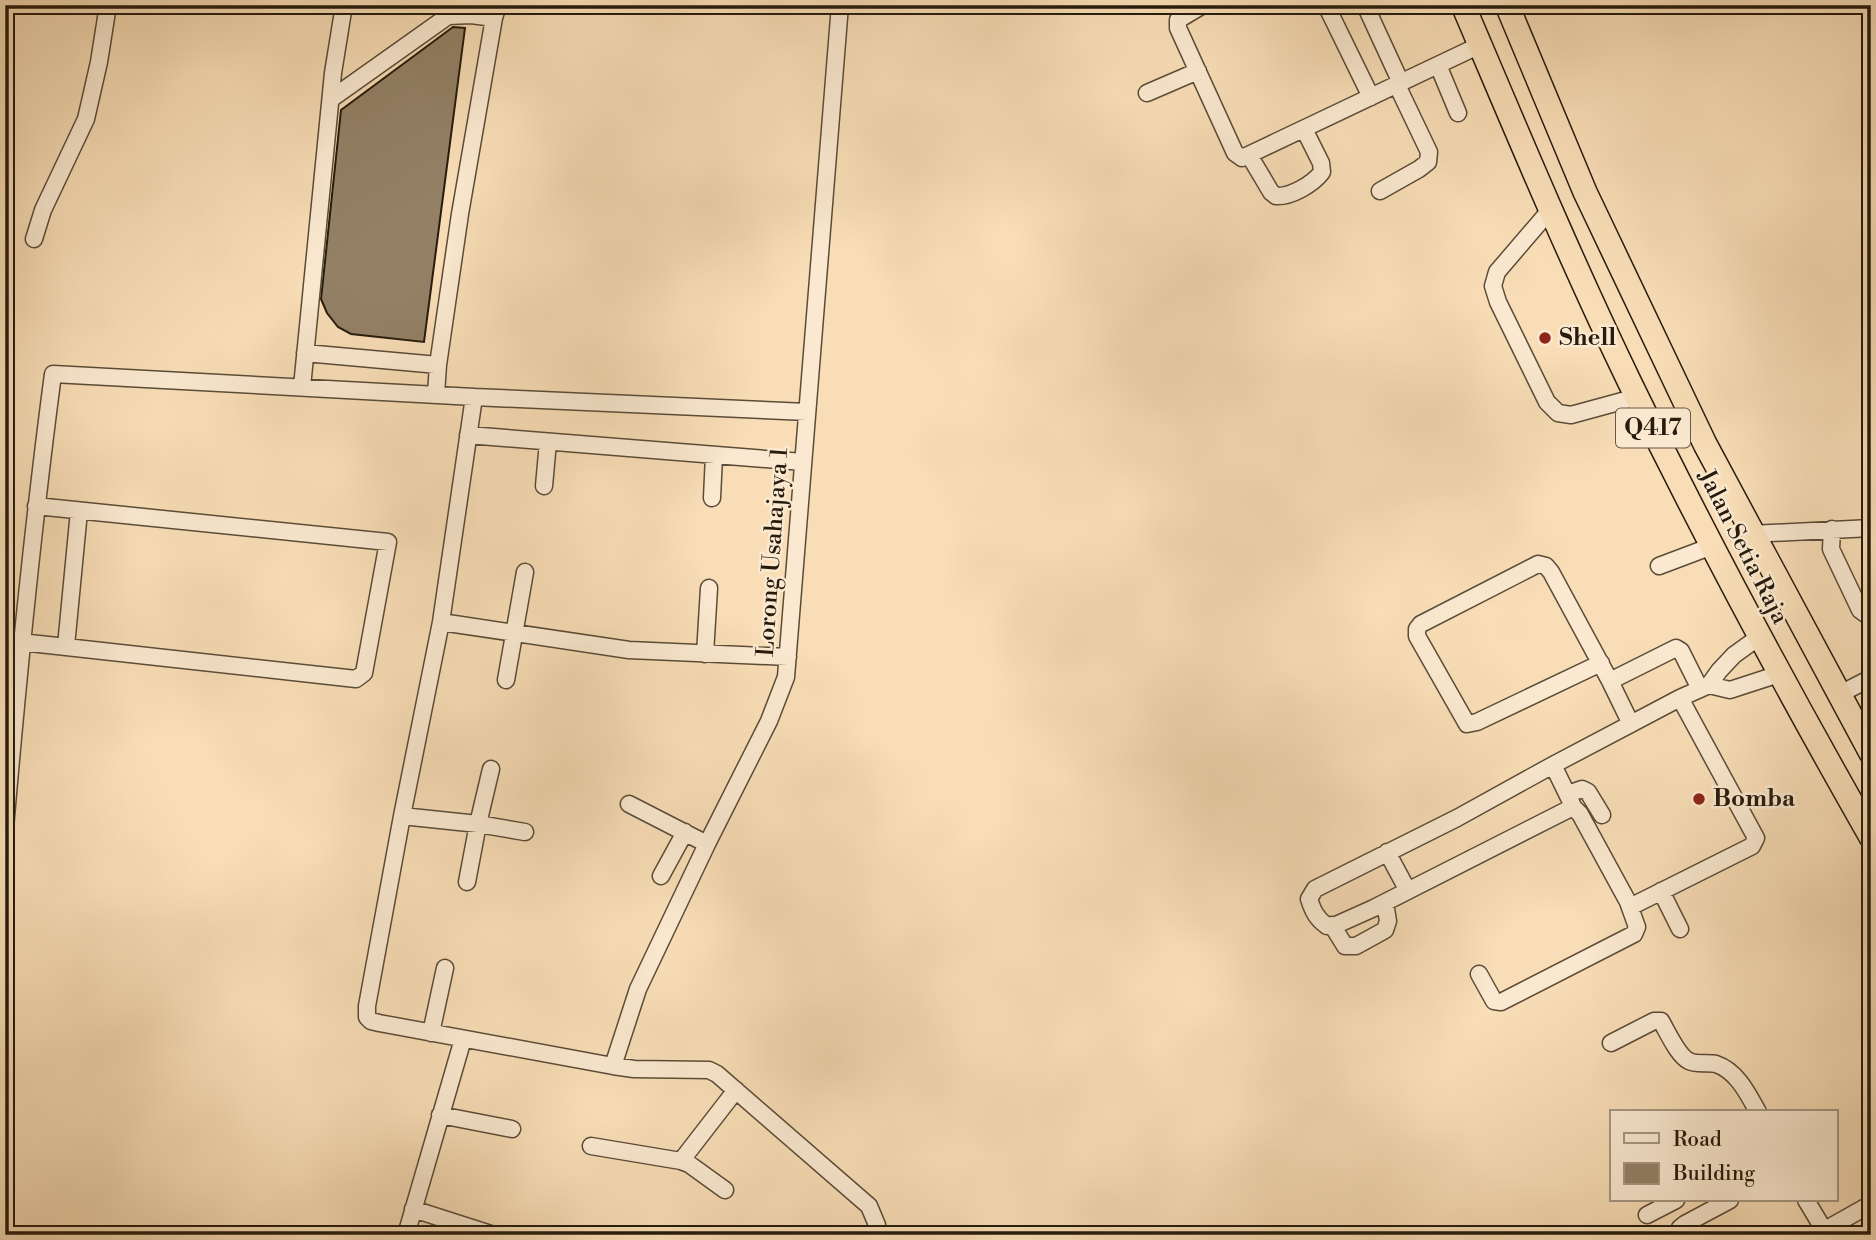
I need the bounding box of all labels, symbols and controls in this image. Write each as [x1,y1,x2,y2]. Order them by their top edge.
place label: Shell [1559,323,1616,353]
marker: Shell [1537,330,1553,346]
road number: Q417 [1616,408,1690,448]
street label: Lorong Usahajaya 1 [751,446,795,658]
street label: Jalan Setia Raja [1691,464,1795,630]
place label: Bomba [1713,784,1796,814]
marker: Bomba [1691,791,1707,807]
legend [1610,1110,1838,1202]
text: Road [1673,1127,1722,1153]
text: Building [1672,1161,1755,1187]

